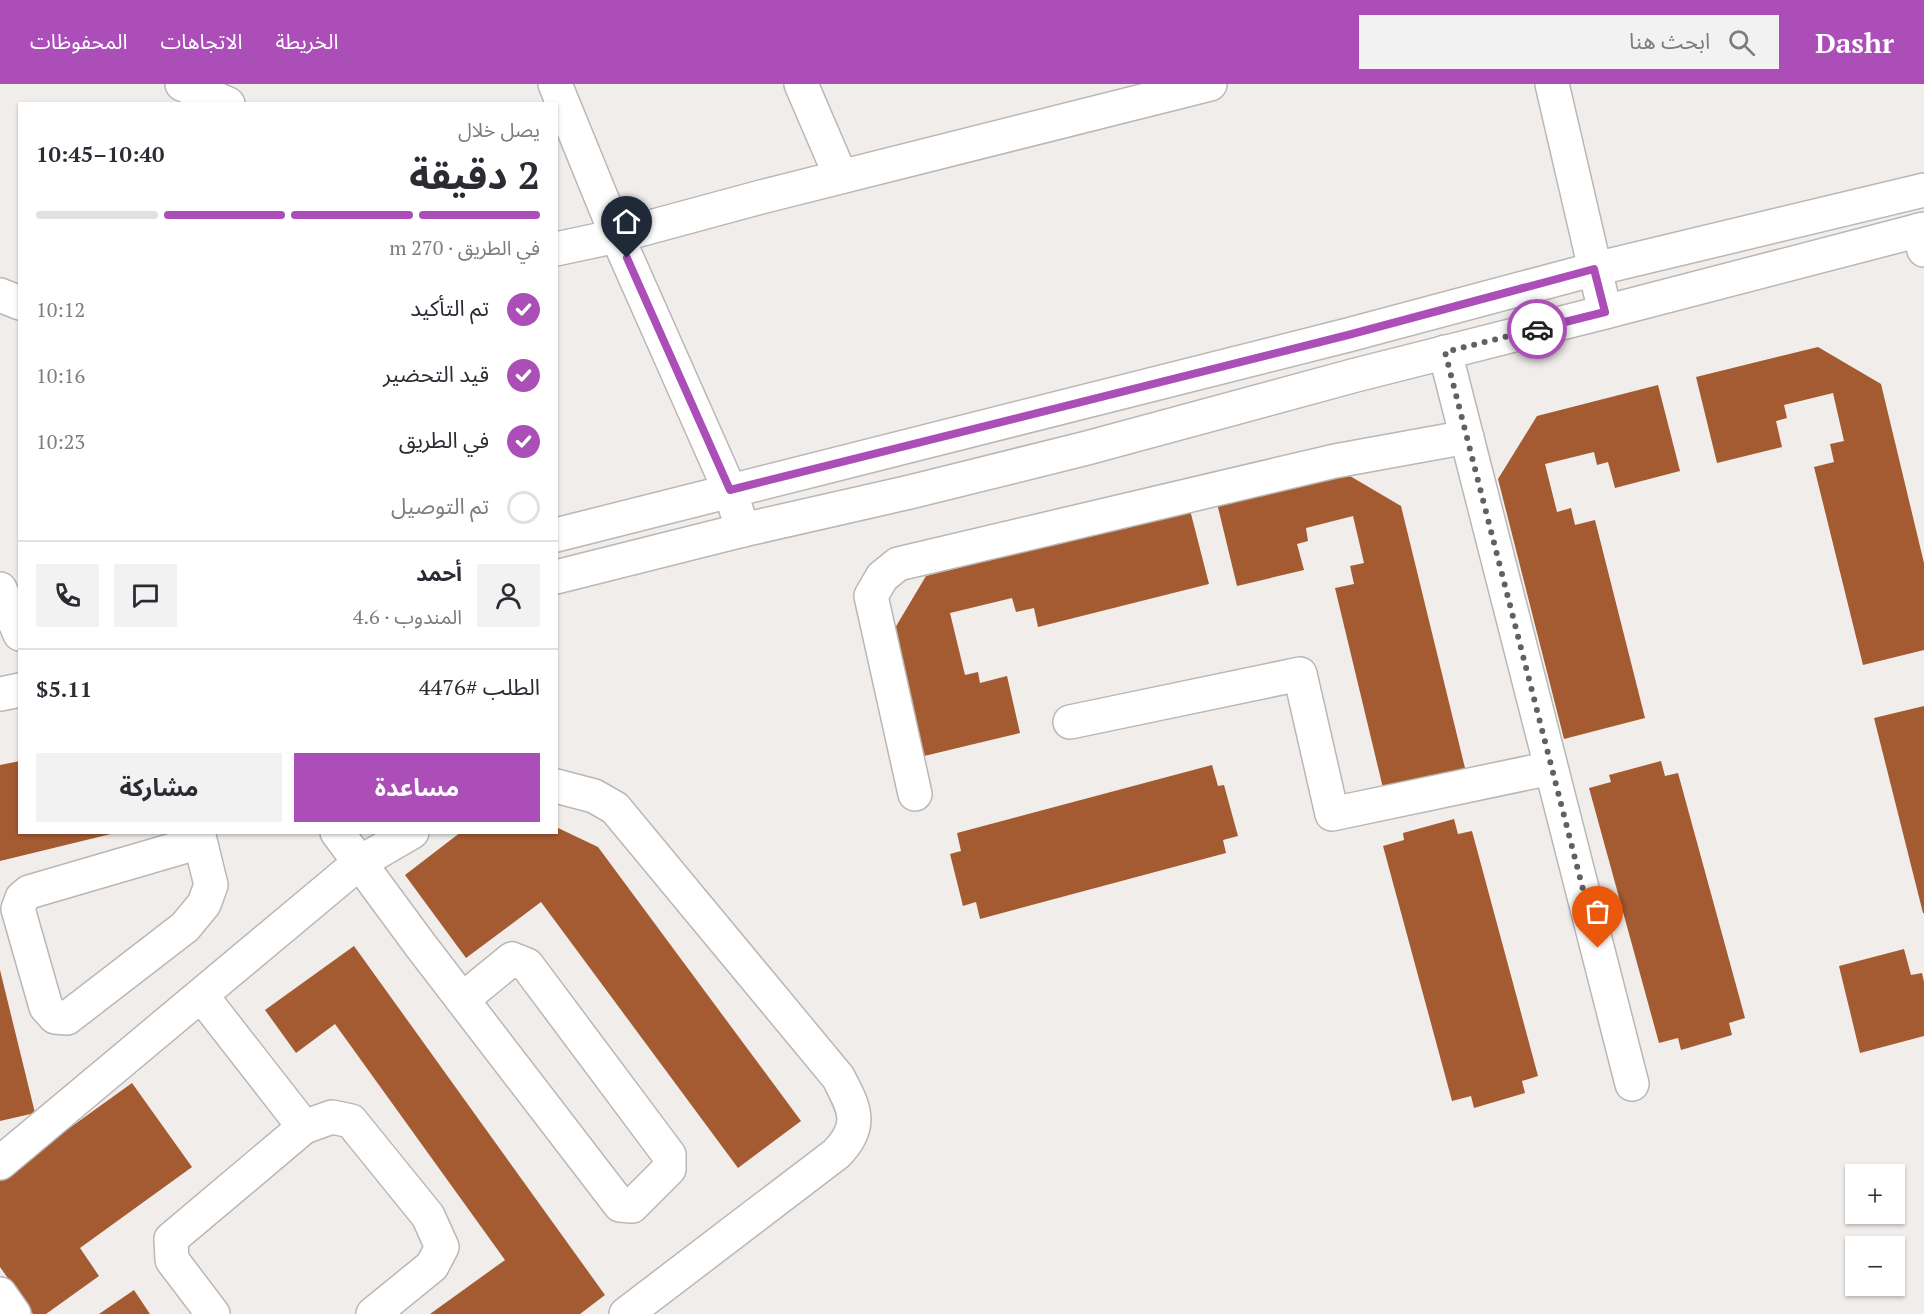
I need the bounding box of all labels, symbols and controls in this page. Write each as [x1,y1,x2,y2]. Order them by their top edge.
search box [1359,15,1779,69]
text: Dashr [1815,24,1894,61]
text: ابحث هنا [1629,26,1710,55]
icon: search [1725,26,1758,59]
text: المحفوظات [30,27,127,55]
text: الاتجاهات [160,27,242,55]
text: الخريطة [275,27,338,55]
text: يصل خلال [458,116,540,143]
text: 10:40–10:45 [36,139,164,168]
text: 2 دقيقة [409,148,540,200]
pin [601,196,652,258]
icon: home [610,205,643,238]
text: في الطريق · 270 m [389,234,540,261]
text: تم التأكيد [410,293,489,322]
icon: check [507,293,540,326]
text: 10:12 [36,296,85,323]
courier [1507,299,1567,359]
icon: car [1521,313,1554,346]
text: قيد التحضير [383,359,489,388]
icon: check [507,359,540,392]
text: 10:16 [36,362,85,389]
text: في الطريق [399,425,489,454]
icon: check [507,425,540,458]
text: 10:23 [36,428,85,455]
text: تم التوصيل [391,491,489,520]
text: أحمد [416,558,462,587]
button: phone [36,564,99,627]
button: chat [114,564,177,627]
button: person [477,564,540,627]
text: المندوب · 4.6 [353,603,462,630]
text: الطلب #4476 [419,672,540,701]
text: $5.11 [36,674,92,703]
button: مشاركة [36,753,282,822]
button: مساعدة [294,753,540,822]
pin [1572,886,1623,948]
icon: bag [1581,895,1614,928]
map controls [1845,1164,1905,1296]
button: + [1845,1164,1905,1224]
button: − [1845,1236,1905,1296]

